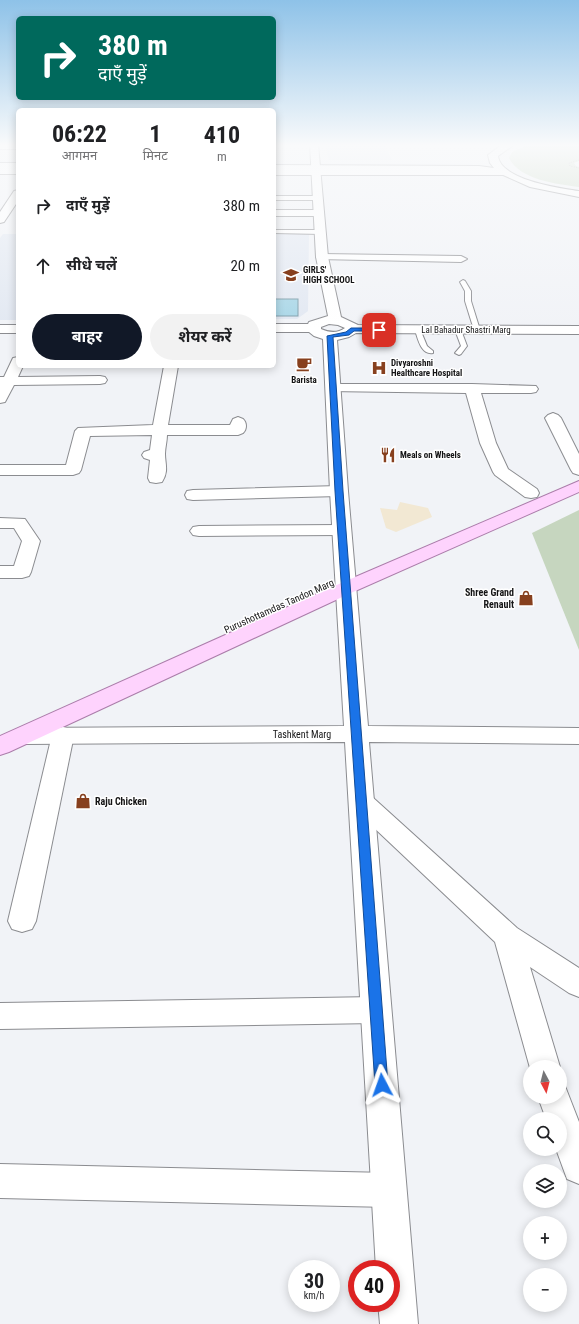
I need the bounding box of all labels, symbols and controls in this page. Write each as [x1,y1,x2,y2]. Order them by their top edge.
text: 380 m [98,29,168,62]
icon: right [32,32,84,84]
text: दाएँ मुड़ें [98,63,147,84]
text: 06:22 [52,120,107,148]
text: 1 [149,120,161,148]
text: 410 [204,121,240,149]
text: आगमन [62,148,97,163]
text: मिनट [143,148,168,163]
text: m [217,149,227,164]
icon: right [32,195,54,217]
text: दाएँ मुड़ें [66,196,110,214]
text: 380 m [223,197,260,215]
icon: ahead [32,255,54,277]
text: सीधे चलें [66,256,117,274]
text: 20 m [230,257,260,275]
place label: GIRLS' HIGH SCHOOL [303,265,355,285]
school or university icon: GIRLS' HIGH SCHOOL [282,266,300,284]
pin [362,313,396,347]
button: बाहर [32,314,142,360]
button: शेयर करें [150,314,260,360]
icon: arrive [368,319,390,341]
street label: Lal Bahadur Shastri Marg [421,325,511,335]
cafe icon: Barista [295,355,313,373]
place label: Divyaroshni Healthcare Hospital [391,358,462,378]
hospital icon: Divyaroshni Healthcare Hospital [370,359,388,377]
place label: Barista [291,375,317,385]
restaurant icon: Meals on Wheels [379,446,397,464]
place label: Meals on Wheels [400,450,461,460]
street label: Purushottamdas Tandon Marg [222,577,336,635]
place label: Shree Grand Renault [465,587,514,610]
shop icon: Shree Grand Renault [517,589,535,607]
street label: Tashkent Marg [273,729,331,740]
shop icon: Raju Chicken [74,792,92,810]
place label: Raju Chicken [95,796,147,807]
north arrow [523,1060,567,1104]
map controls [523,1060,567,1312]
position arrow [361,1064,403,1106]
button: search [523,1112,567,1156]
button: layers [523,1164,567,1208]
button: + [523,1216,567,1260]
speed limit sign: 40 [348,1260,400,1312]
button: − [523,1268,567,1312]
text: 30 [304,1269,324,1293]
text: km/h [304,1290,324,1301]

